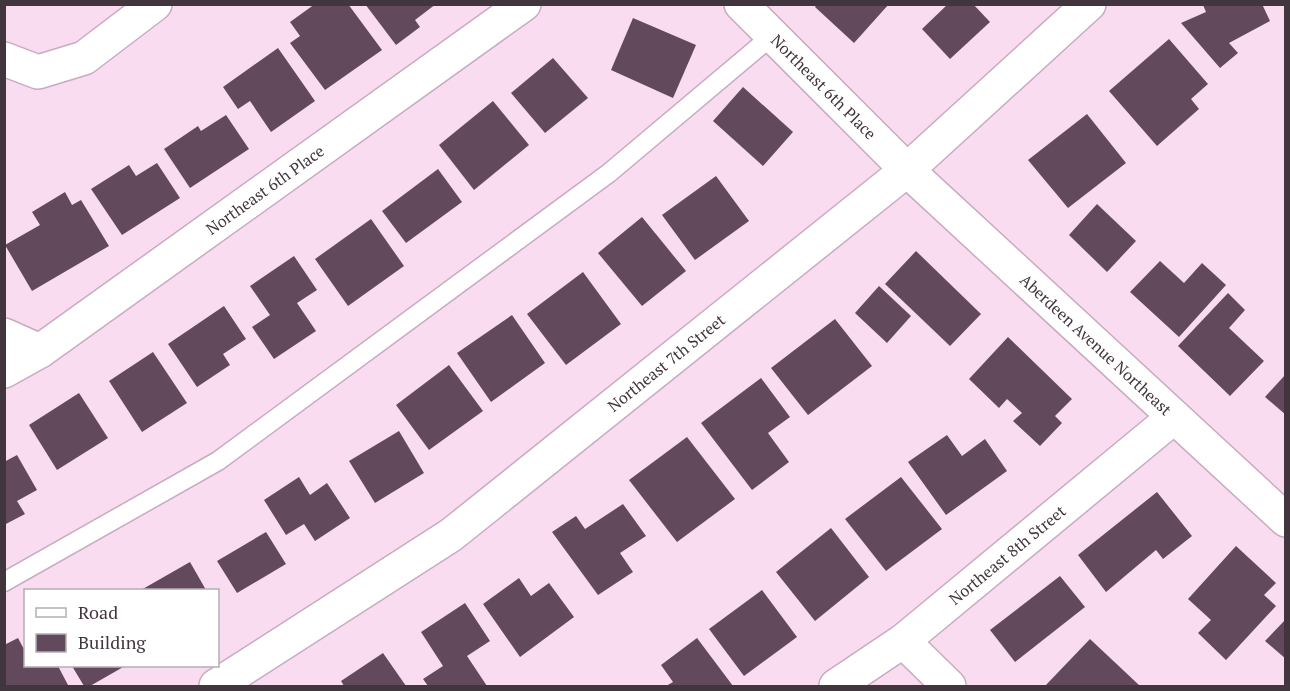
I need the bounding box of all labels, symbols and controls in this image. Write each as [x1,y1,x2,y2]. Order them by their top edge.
street label: Northeast 6th Place [766,29,881,144]
street label: Northeast 6th Place [201,140,328,240]
street label: Aberdeen Avenue Northeast [1015,269,1177,420]
street label: Northeast 7th Street [603,309,730,417]
street label: Northeast 8th Street [944,500,1070,610]
legend [24,589,219,667]
text: Road [78,600,118,624]
text: Building [78,630,146,654]

